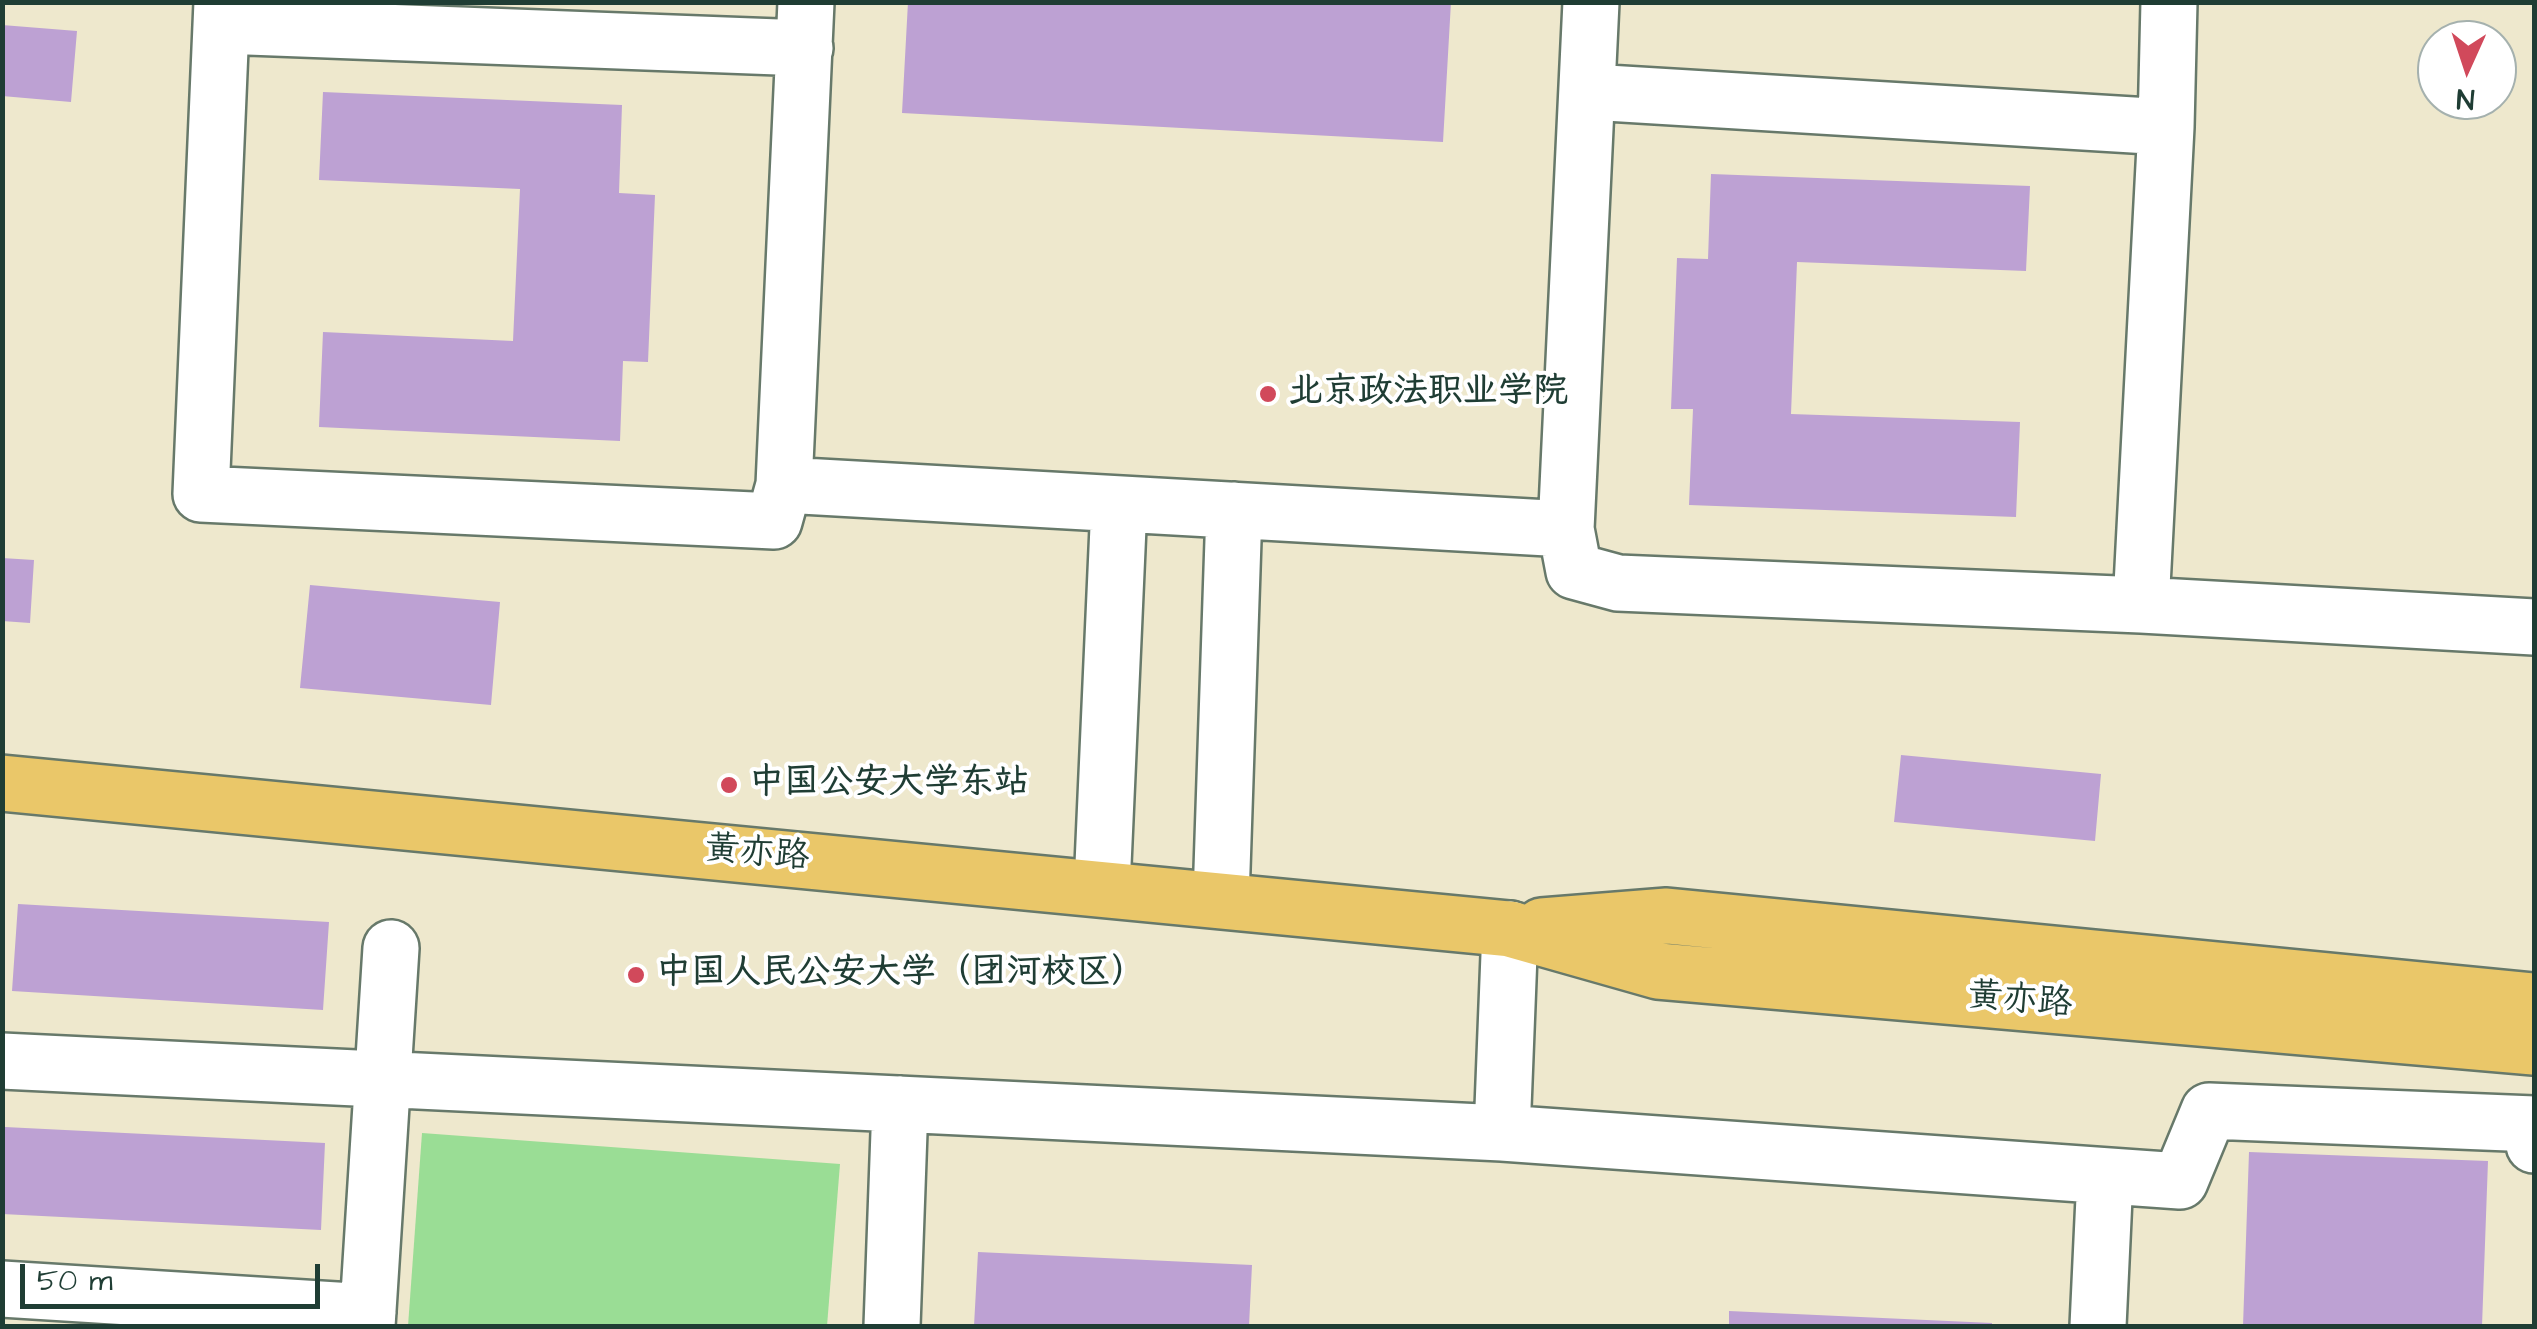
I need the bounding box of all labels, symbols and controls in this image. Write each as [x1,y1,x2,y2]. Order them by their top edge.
north arrow [2417,20,2517,120]
text: N [2456,79,2475,118]
place label: 北京政法职业学院 [1288,373,1568,415]
marker: 北京政法职业学院 [1257,383,1279,405]
place label: 中国公安大学东站 [749,764,1029,806]
marker: 中国公安大学东站 [718,774,740,796]
street label: 黄亦路 [703,830,811,880]
place label: 中国人民公安大学（团河校区） [656,954,1146,996]
marker: 中国人民公安大学（团河校区） [625,964,647,986]
street label: 黄亦路 [1966,977,2074,1027]
scale bar [25,1244,325,1306]
text: 50 m [37,1260,113,1302]

